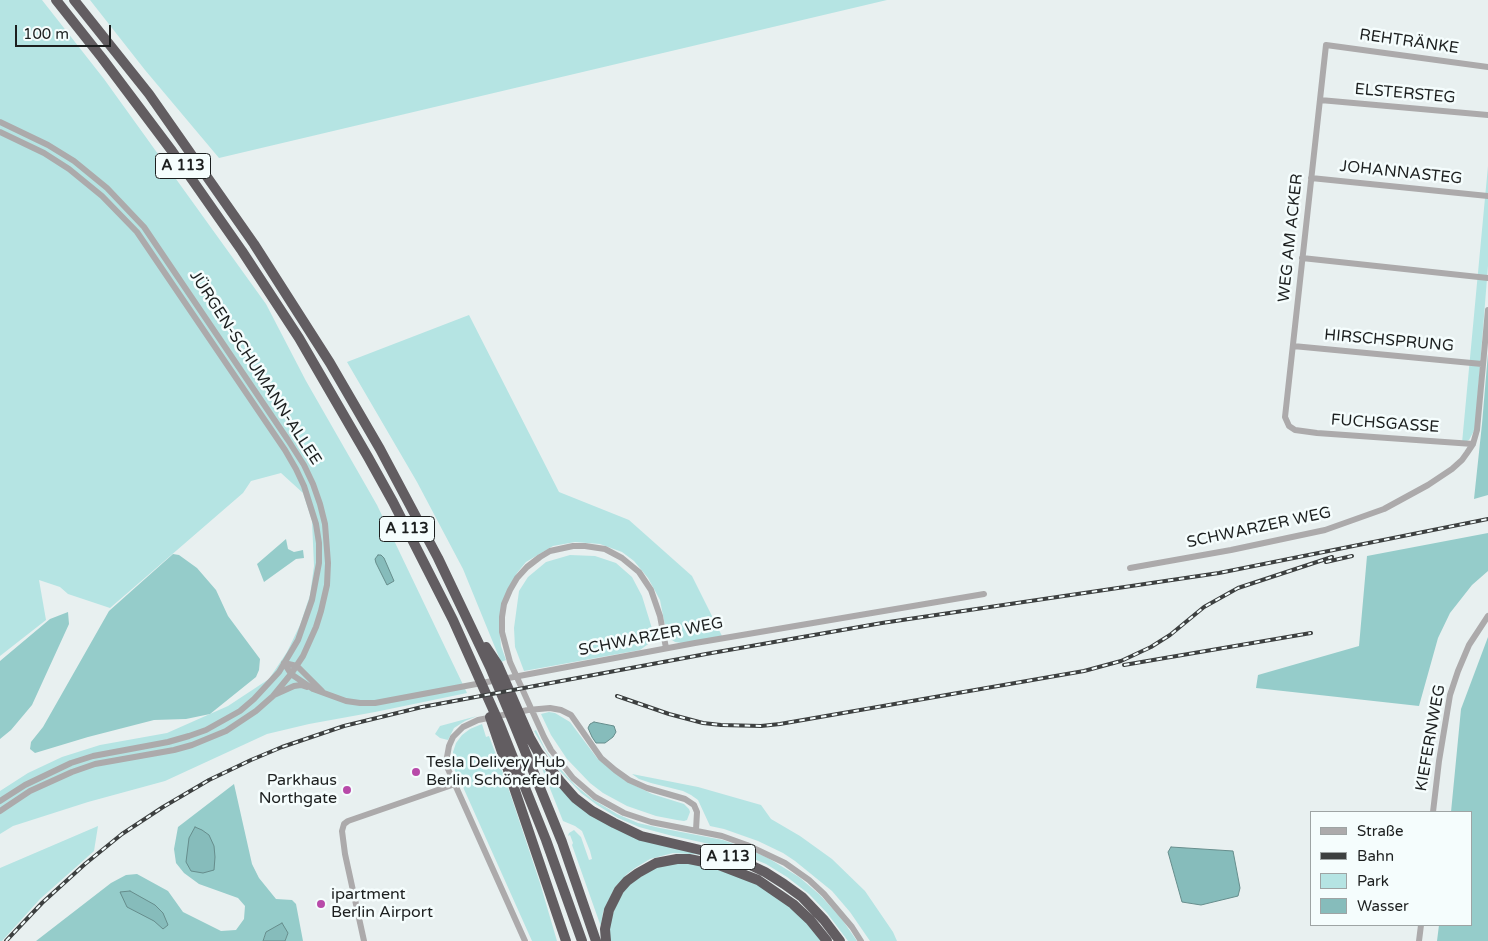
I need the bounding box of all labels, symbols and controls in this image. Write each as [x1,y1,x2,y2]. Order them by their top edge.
scale bar [18,15,114,47]
text: 100 m [23,25,69,43]
street label: REHTRÄNKE [1358,25,1460,59]
street label: ELSTERSTEG [1354,80,1456,108]
road number: A 113 [156,154,210,178]
street label: JOHANNASTEG [1339,157,1463,189]
street label: WEG AM ACKER [1275,173,1307,303]
street label: JÜRGEN-SCHUMANN-ALLEE [185,267,325,469]
street label: HIRSCHSPRUNG [1323,326,1455,356]
street label: FUCHSGASSE [1330,411,1440,437]
street label: SCHWARZER WEG [1185,503,1333,553]
road number: A 113 [380,516,434,542]
street label: SCHWARZER WEG [577,614,725,660]
street label: KIEFERNWEG [1412,683,1450,793]
place label: Tesla Delivery Hub Berlin Schönefeld [426,753,565,791]
marker: Tesla Delivery Hub Berlin Schönefeld [410,766,422,778]
place label: Parkhaus Northgate [259,771,337,809]
marker: Parkhaus Northgate [341,784,353,796]
legend [1310,811,1473,926]
text: Straße [1357,822,1403,840]
road number: A 113 [700,844,756,870]
text: Bahn [1357,847,1394,865]
text: Park [1357,872,1389,890]
place label: ipartment Berlin Airport [331,885,433,923]
text: Wasser [1357,897,1409,915]
marker: ipartment Berlin Airport [315,898,327,910]

